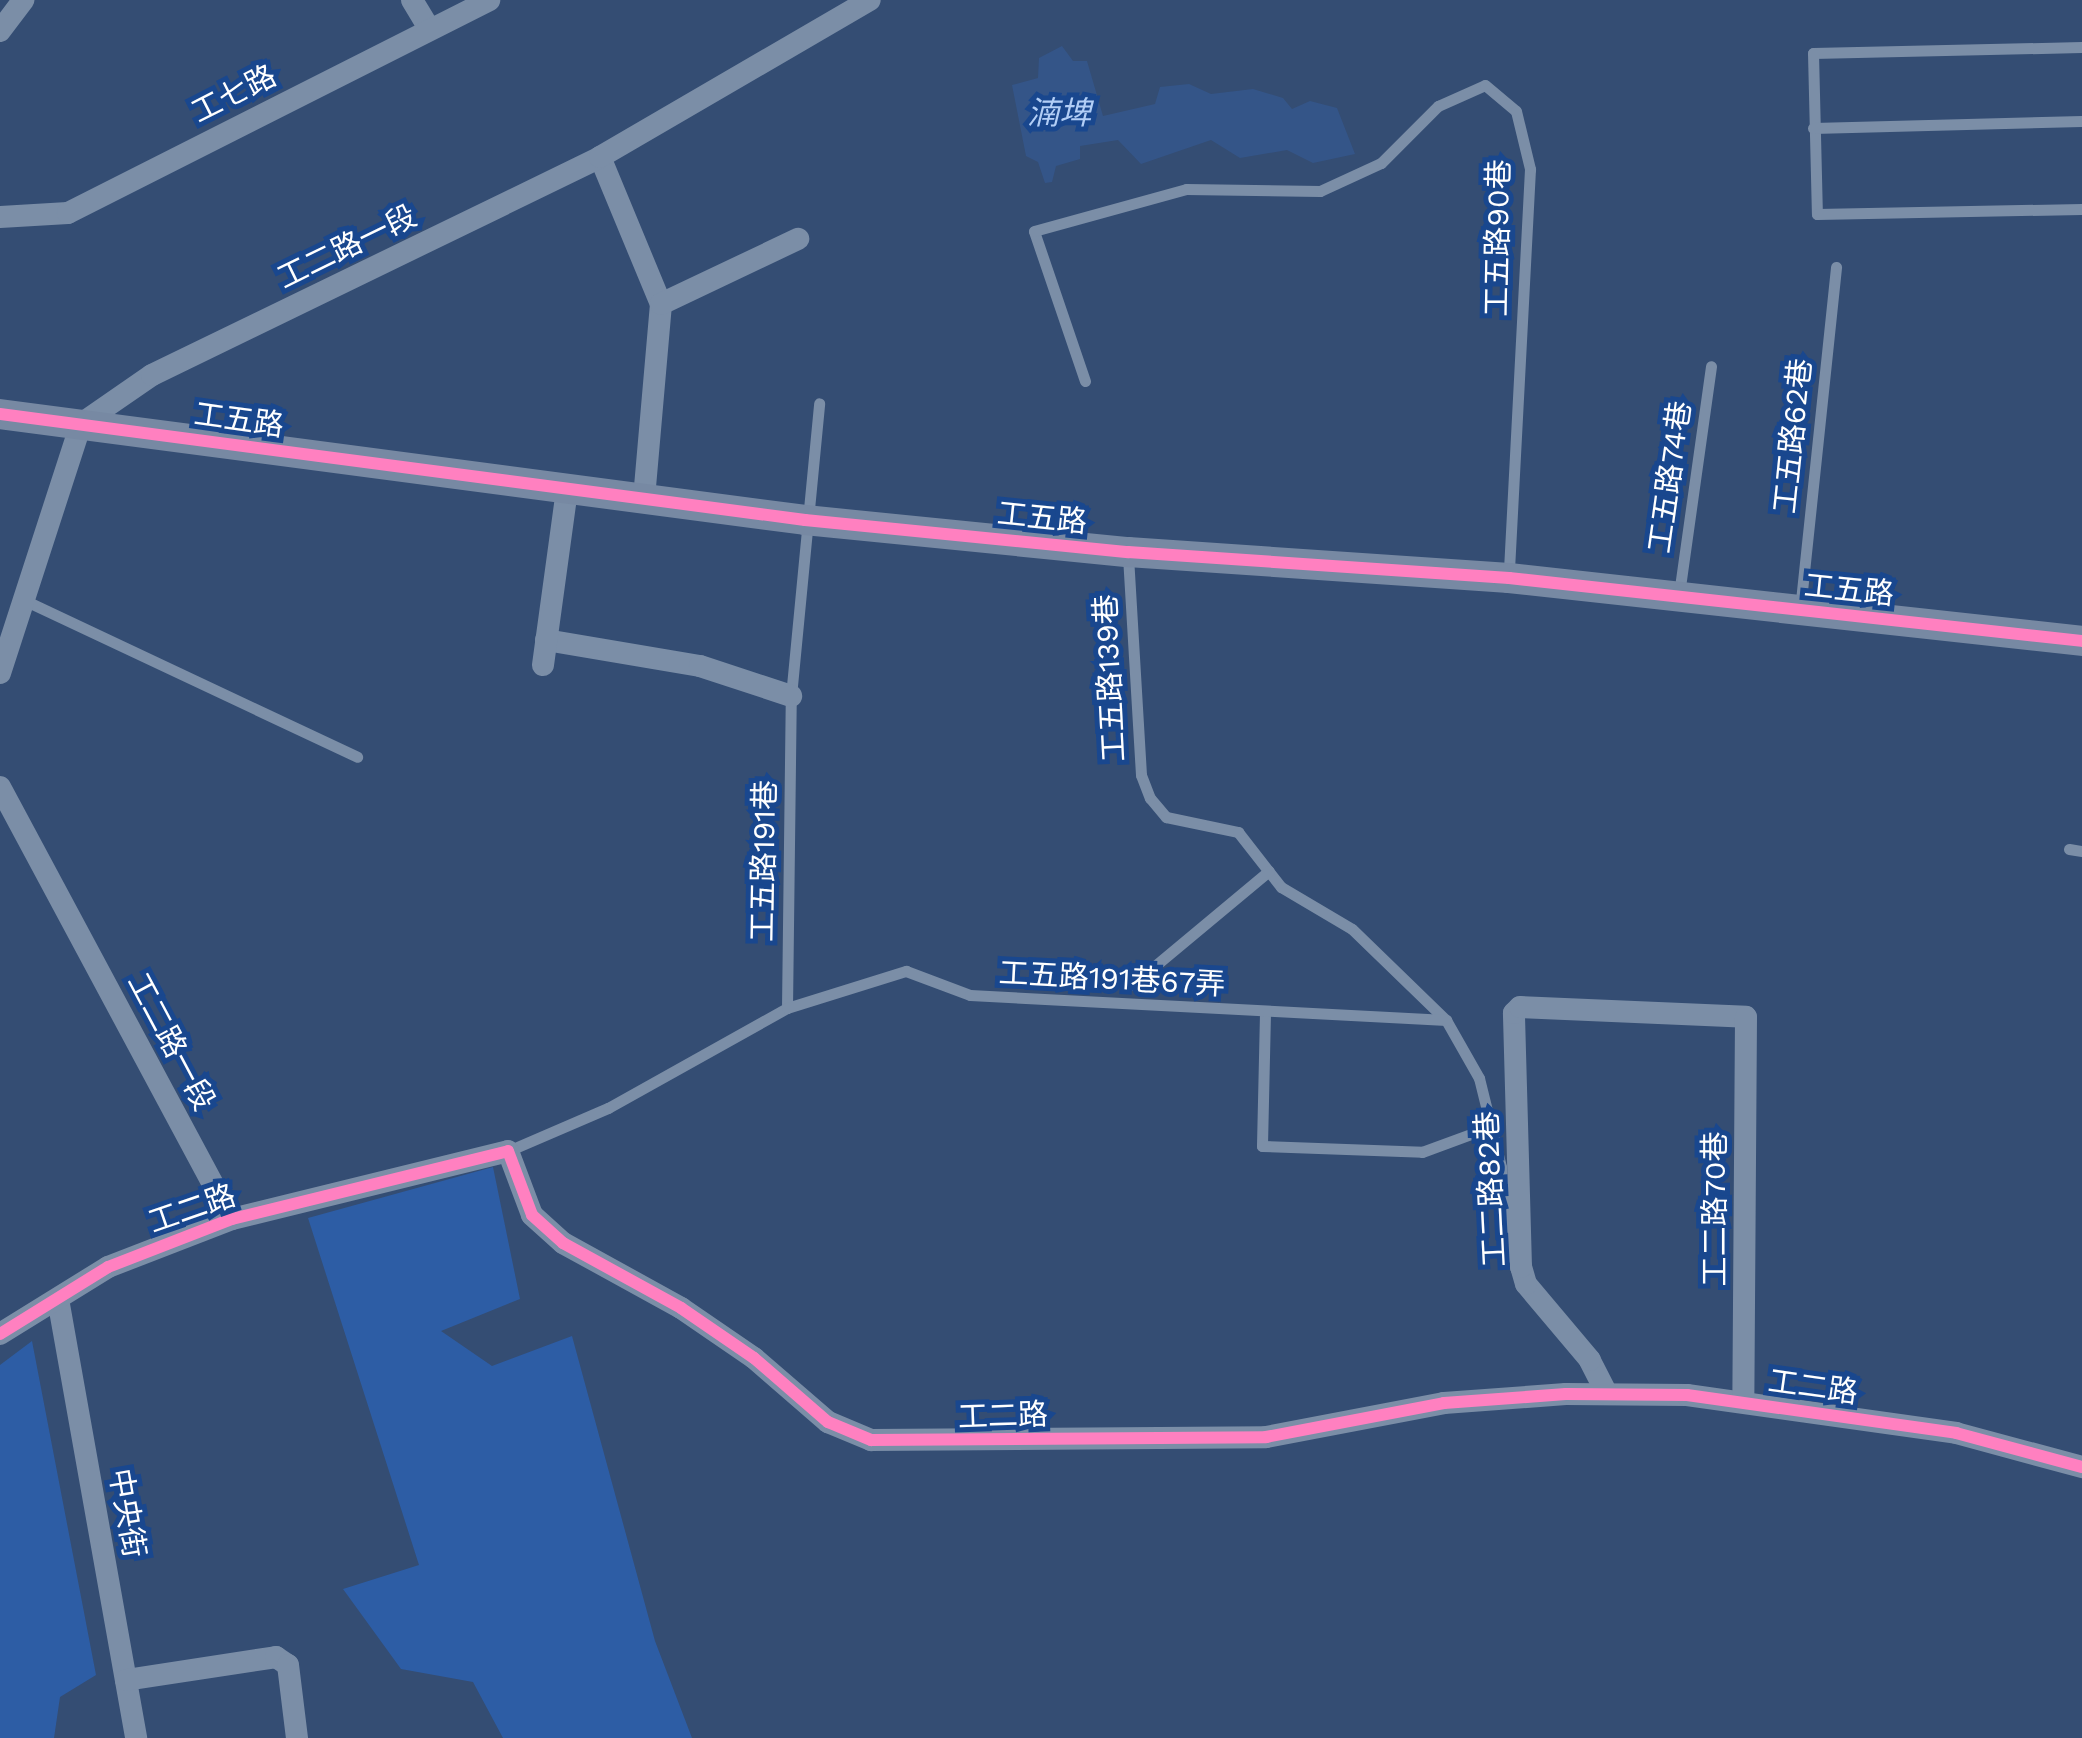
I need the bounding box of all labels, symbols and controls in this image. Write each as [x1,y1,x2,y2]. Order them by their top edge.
street label: 工七路 [186,58,282,130]
water label: 湳埤 [1027,94,1091,132]
street label: 工五路90巷 [1479,159,1517,317]
street label: 工二路一段 [272,198,422,296]
street label: 工五路62巷 [1767,357,1819,515]
street label: 工五路 [192,396,286,444]
street label: 工五路74巷 [1642,399,1698,555]
street label: 工五路 [995,495,1089,541]
street label: 工五路 [1802,567,1896,613]
street label: 工五路139巷 [1088,593,1132,763]
street label: 工五路191巷 [745,780,783,942]
street label: 工五路191巷67弄 [998,955,1226,1003]
street label: 工二路一段 [120,967,222,1117]
street label: 工二路82巷 [1469,1110,1513,1268]
street label: 工二路70巷 [1697,1132,1733,1286]
street label: 工二路 [144,1177,240,1241]
street label: 工二路 [1766,1363,1860,1411]
street label: 工二路 [957,1396,1049,1436]
street label: 中央街 [101,1466,153,1560]

